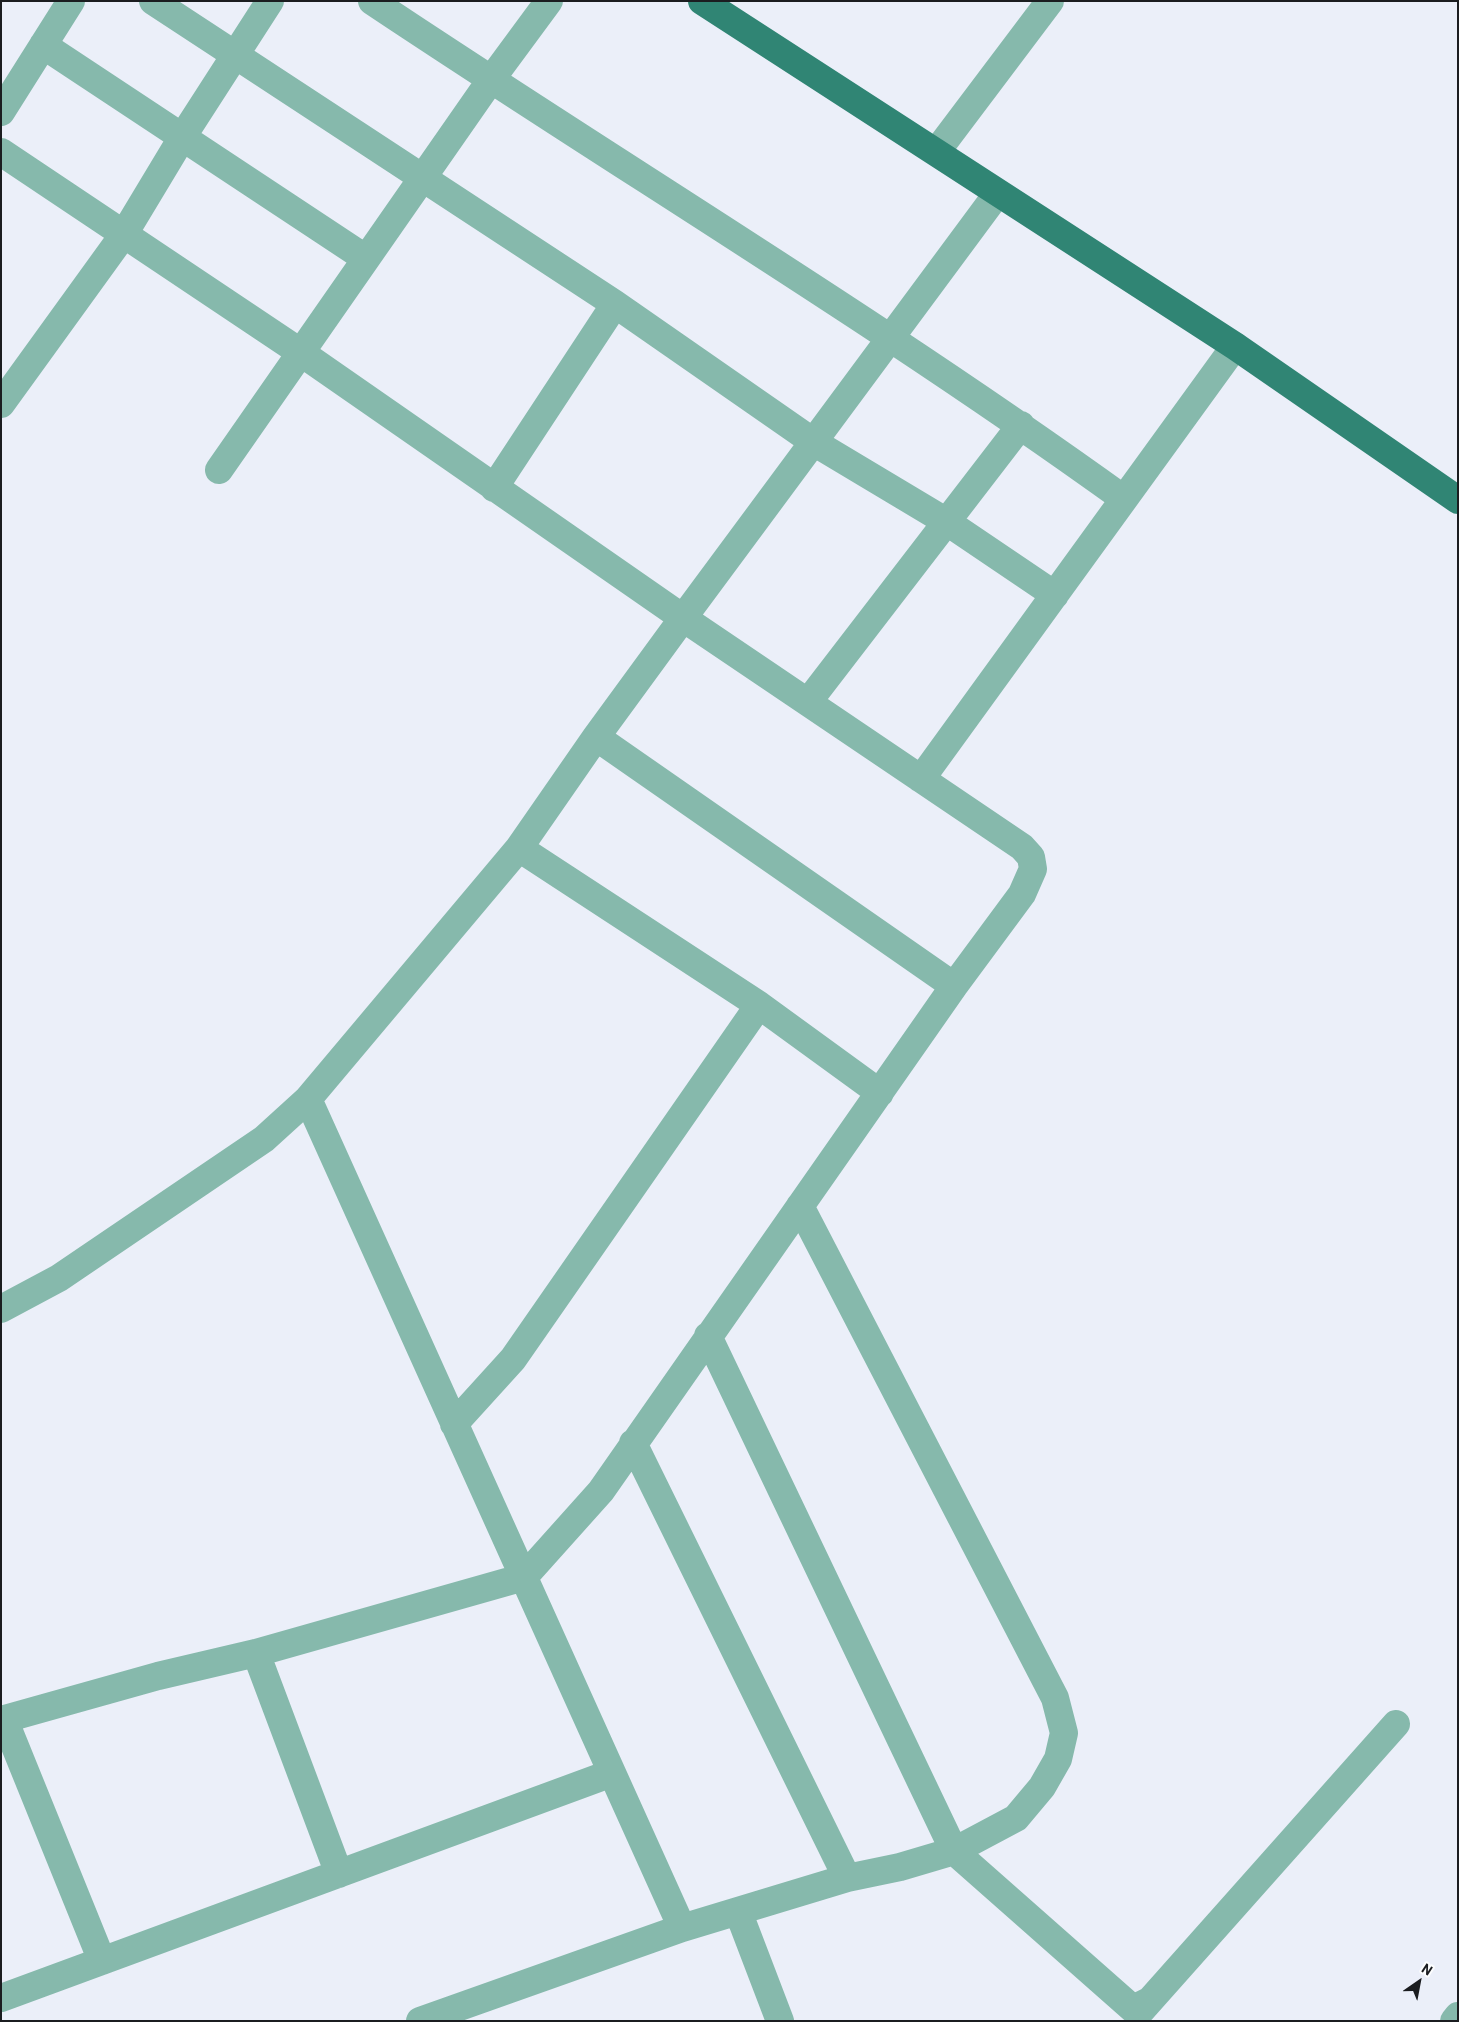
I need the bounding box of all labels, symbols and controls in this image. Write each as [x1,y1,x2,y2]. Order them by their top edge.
north arrow [1394,1957,1444,2007]
text: N [1419,1959,1436,1979]

